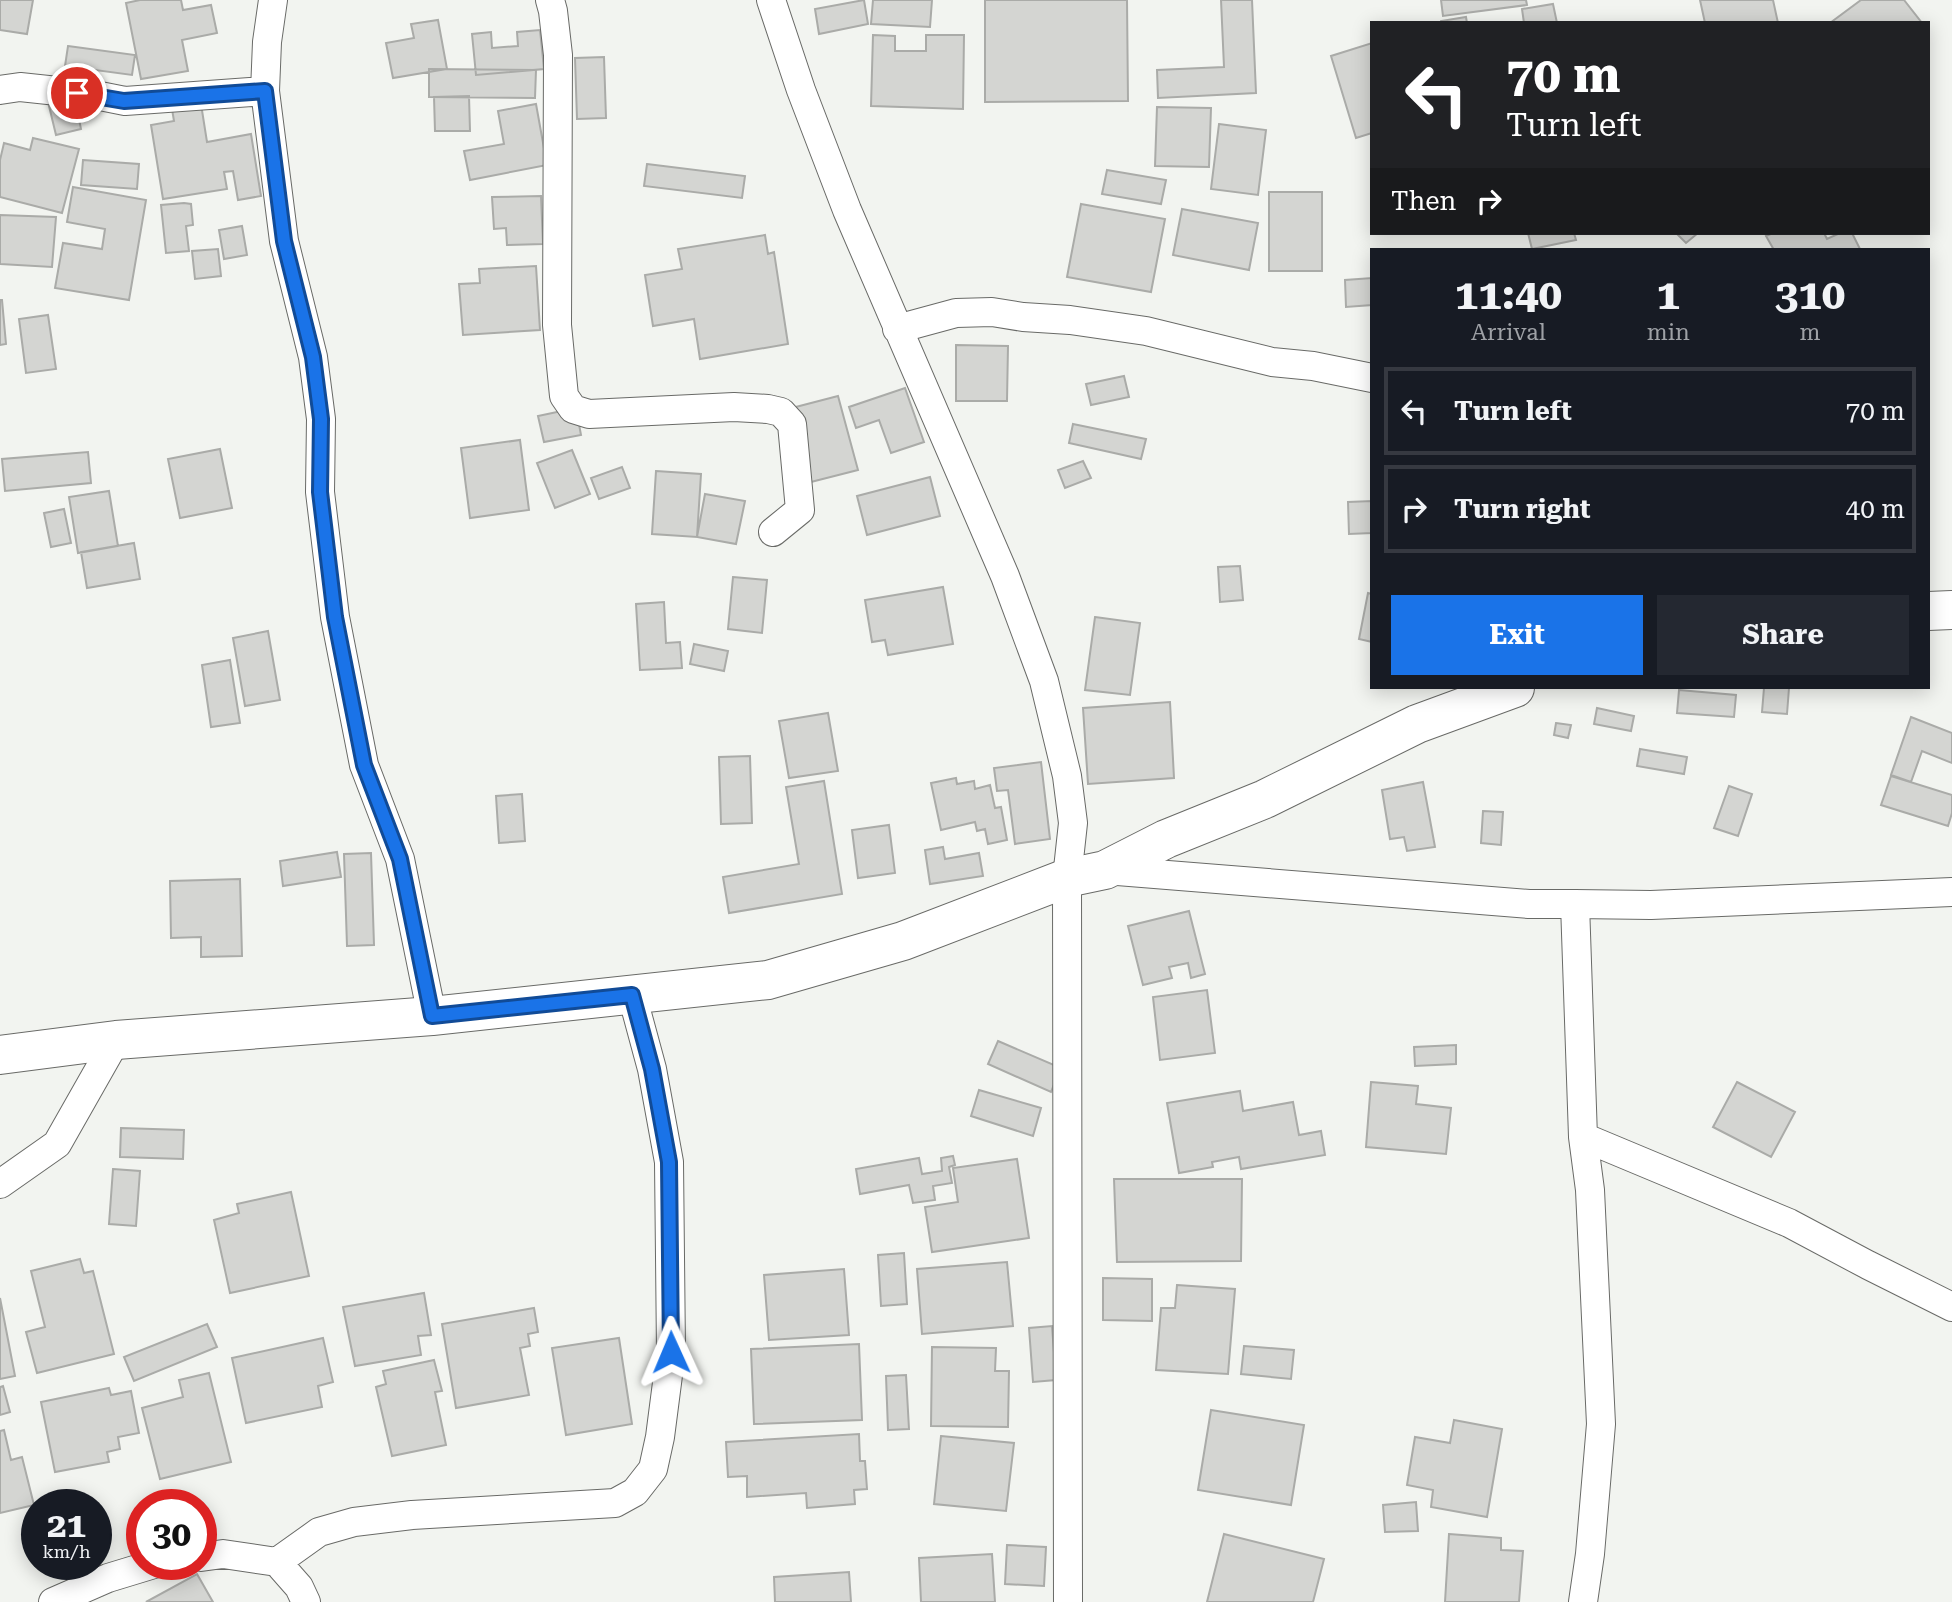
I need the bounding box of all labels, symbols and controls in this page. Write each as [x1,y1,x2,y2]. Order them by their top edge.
text: 70 m [1506,47,1621,104]
icon: left [1391,49,1482,140]
pin [47,63,107,123]
icon: arrive [58,74,96,112]
text: Turn left [1506,106,1641,144]
icon: right [1470,182,1508,220]
text: Then [1391,186,1456,216]
text: 11:40 [1455,270,1562,319]
text: 1 [1657,270,1680,319]
text: 310 [1775,270,1845,319]
text: Arrival [1471,319,1546,346]
text: min [1647,319,1690,346]
text: m [1799,319,1820,346]
icon: left [1395,392,1433,430]
text: Turn left [1454,396,1572,426]
text: 70 m [1846,396,1905,426]
icon: right [1395,490,1433,528]
text: Turn right [1454,494,1590,524]
text: 40 m [1846,494,1905,524]
button: Exit [1391,595,1643,675]
button: Share [1657,595,1909,675]
position arrow [634,1315,708,1389]
speed limit sign: 30 [126,1489,217,1580]
text: 21 [47,1505,86,1546]
text: km/h [42,1541,91,1562]

